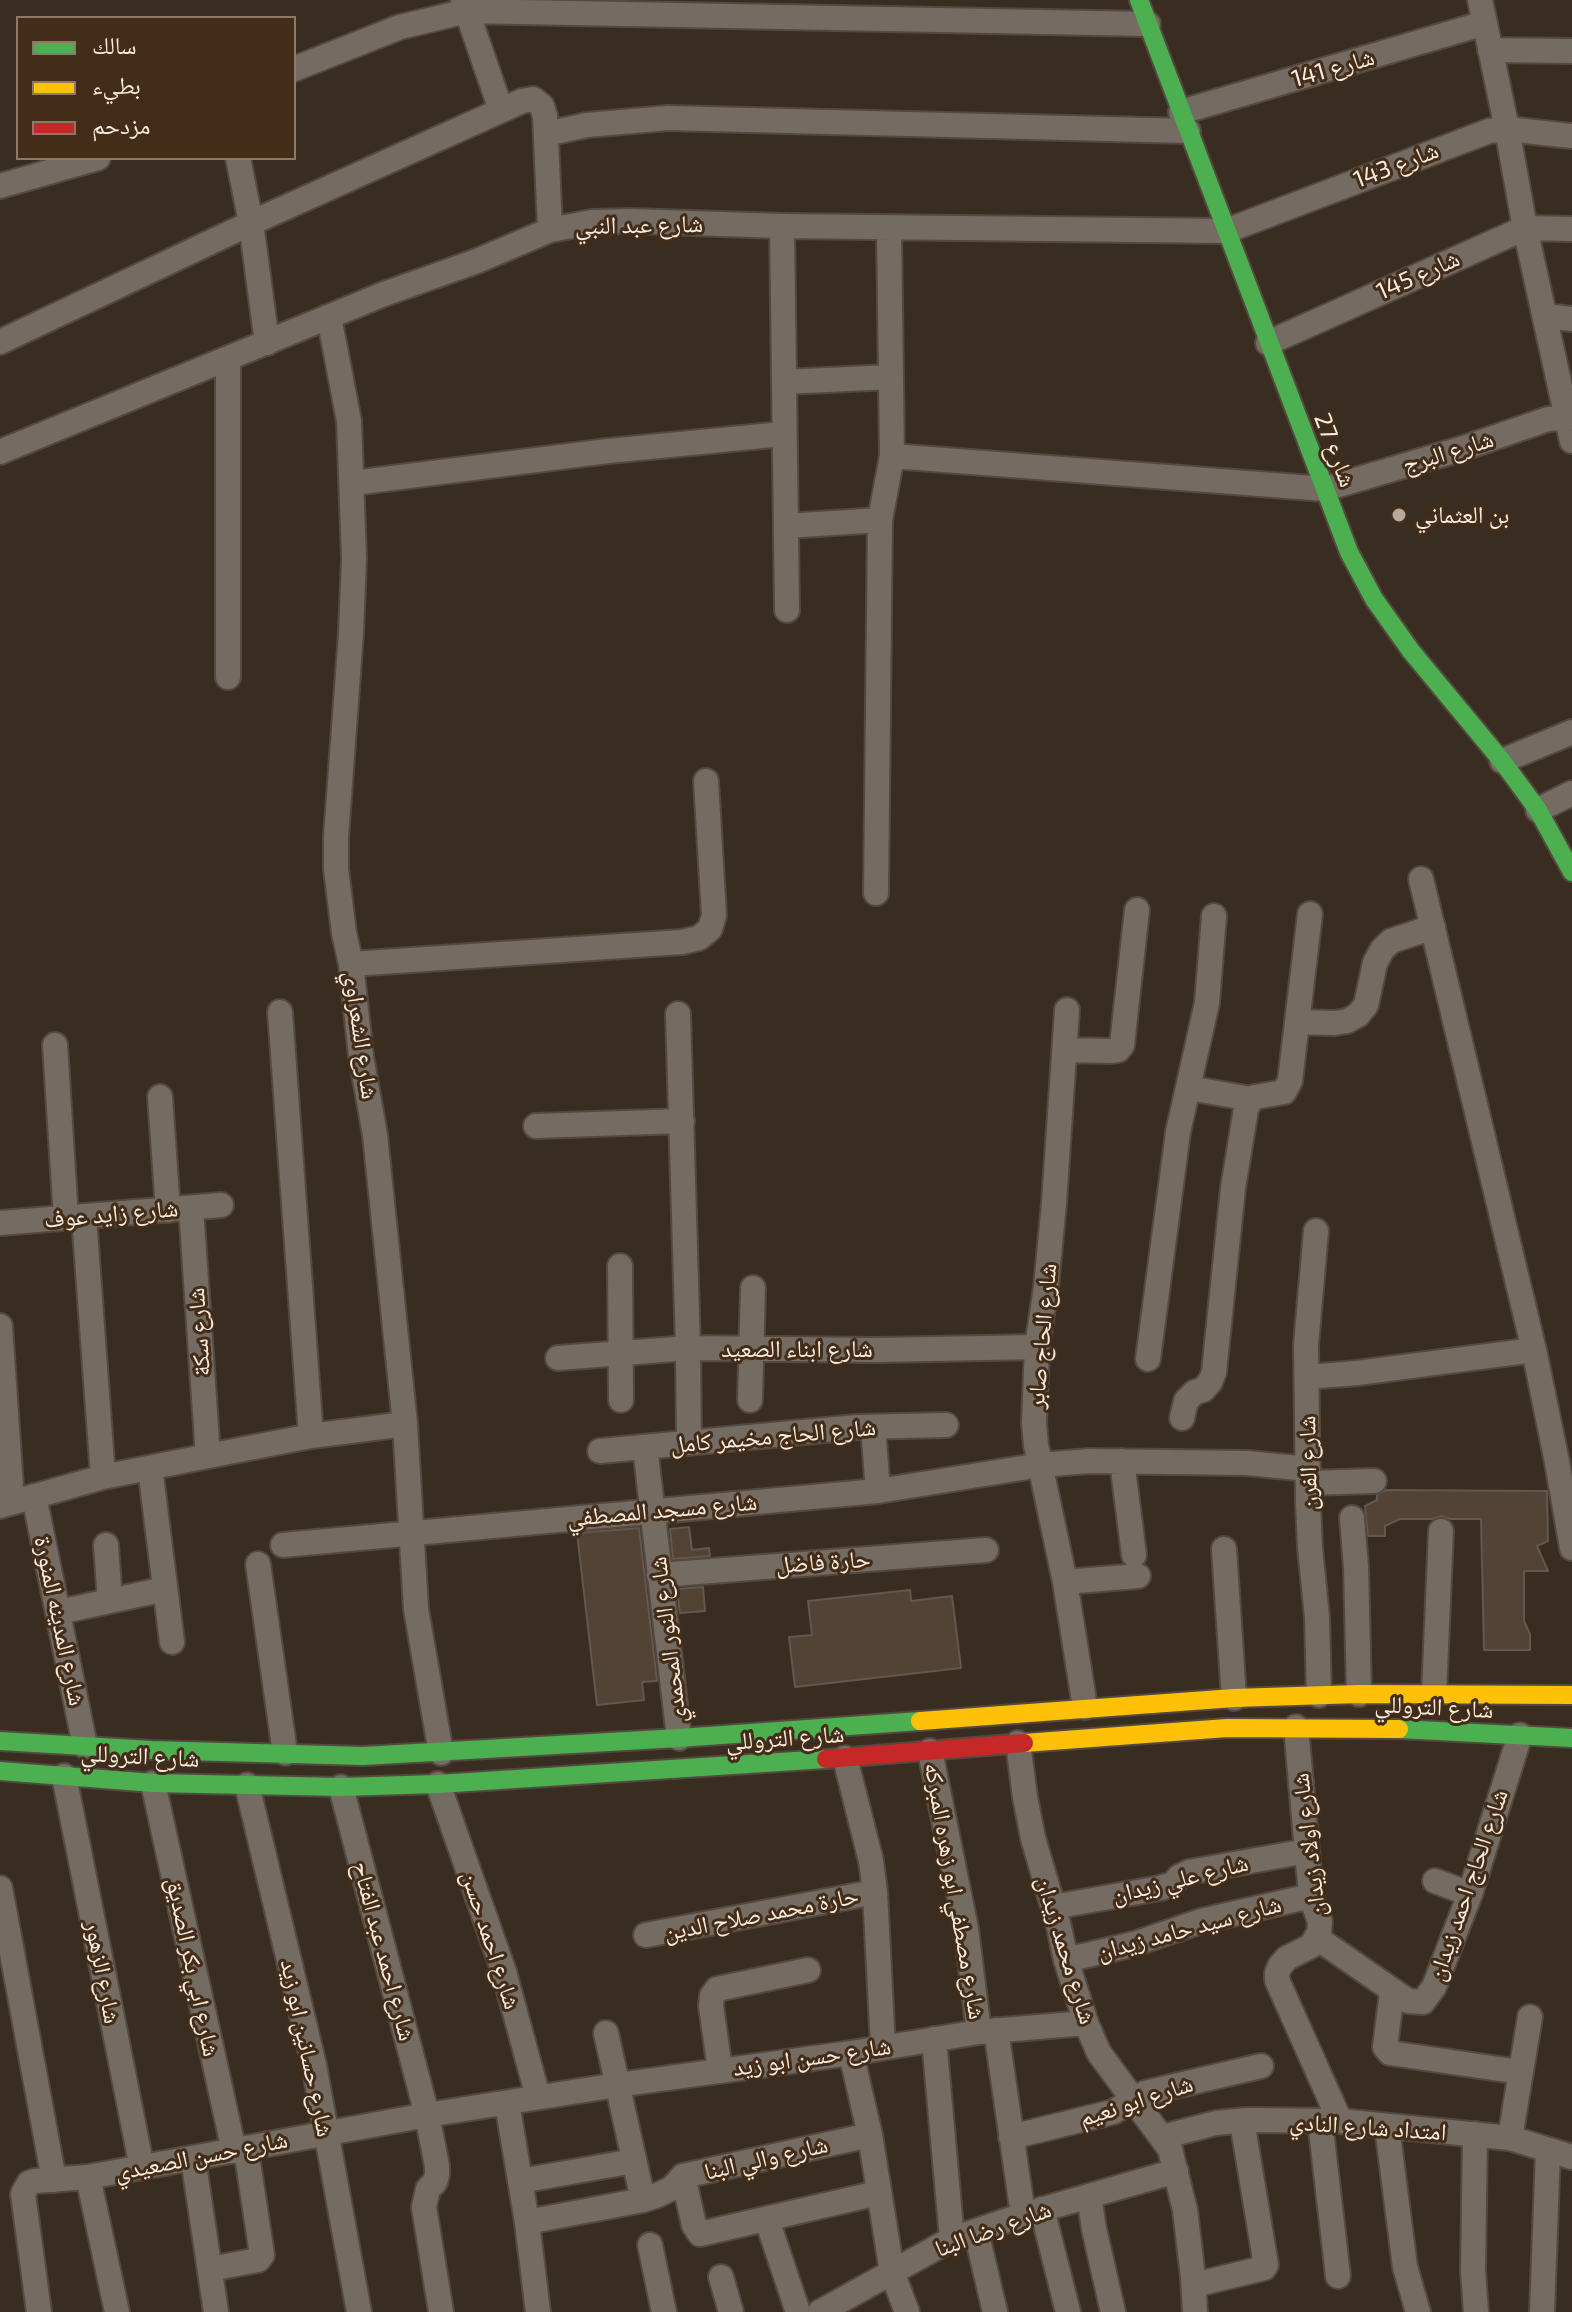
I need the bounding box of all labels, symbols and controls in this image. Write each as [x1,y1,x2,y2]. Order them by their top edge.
legend [16,16,296,160]
text: سالك [92,30,137,59]
street label: شارع 141 [1288,42,1378,94]
text: بطيء [92,70,141,99]
text: مزدحم [92,110,151,139]
street label: شارع 143 [1349,136,1443,194]
street label: شارع عبد النبي [575,209,703,241]
street label: شارع 145 [1372,244,1464,306]
street label: شارع 27 [1308,409,1362,491]
street label: شارع البرج [1399,425,1497,479]
place label: بن العثماني [1415,501,1509,529]
marker: بن العثماني [1390,506,1408,524]
street label: شارع الشعراوي [338,969,384,1101]
street label: شارع زايد عوف [43,1194,179,1234]
street label: شارع الحاج صابر [1021,1262,1063,1410]
street label: شارع سكة [182,1287,216,1377]
street label: شارع ابناء الصعيد [721,1335,873,1363]
street label: شارع الحاج مخيمر كامل [669,1413,877,1459]
street label: شارع الفرن [1293,1415,1323,1511]
street label: شارع مسجد المصطفي [566,1487,758,1533]
street label: شارع المدينه المنورة [28,1534,92,1708]
street label: حارة فاضل [775,1544,871,1580]
street label: شارع النور المحمدي [644,1555,692,1725]
street label: شارع التروللي [1374,1690,1494,1724]
street label: شارع التروللي [725,1719,845,1757]
street label: شارع التروللي [80,1739,200,1773]
street label: شارع مصطفي ابو زهره المبركه [918,1760,992,2022]
street label: شارع اولاد زيدان [1286,1772,1332,1918]
street label: شارع الحاج احمد زيدان [1422,1785,1514,1985]
street label: شارع علي زيدان [1109,1848,1251,1910]
street label: شارع احمد عبد الفتاح [346,1858,422,2044]
street label: شارع احمد حسن [455,1867,527,2013]
street label: شارع محمد زيدان [1030,1873,1102,2027]
street label: شارع ابي بكر الصديق [160,1875,226,2059]
street label: حارة محمد صلاح الدين [661,1881,861,1947]
street label: شارع سيد حامد زيدان [1094,1890,1284,1966]
street label: شارع الزهور [79,1918,127,2026]
street label: شارع حسانين ابو زيد [274,1957,340,2139]
street label: شارع حسن ابو زيد [731,2032,893,2082]
street label: شارع ابو نعيم [1076,2069,1196,2133]
street label: امتداد شارع النادي [1289,2107,1447,2147]
street label: شارع حسن الصعيدي [112,2125,290,2187]
street label: شارع والي البنا [702,2130,830,2186]
street label: شارع رضا البنا [931,2195,1055,2263]

